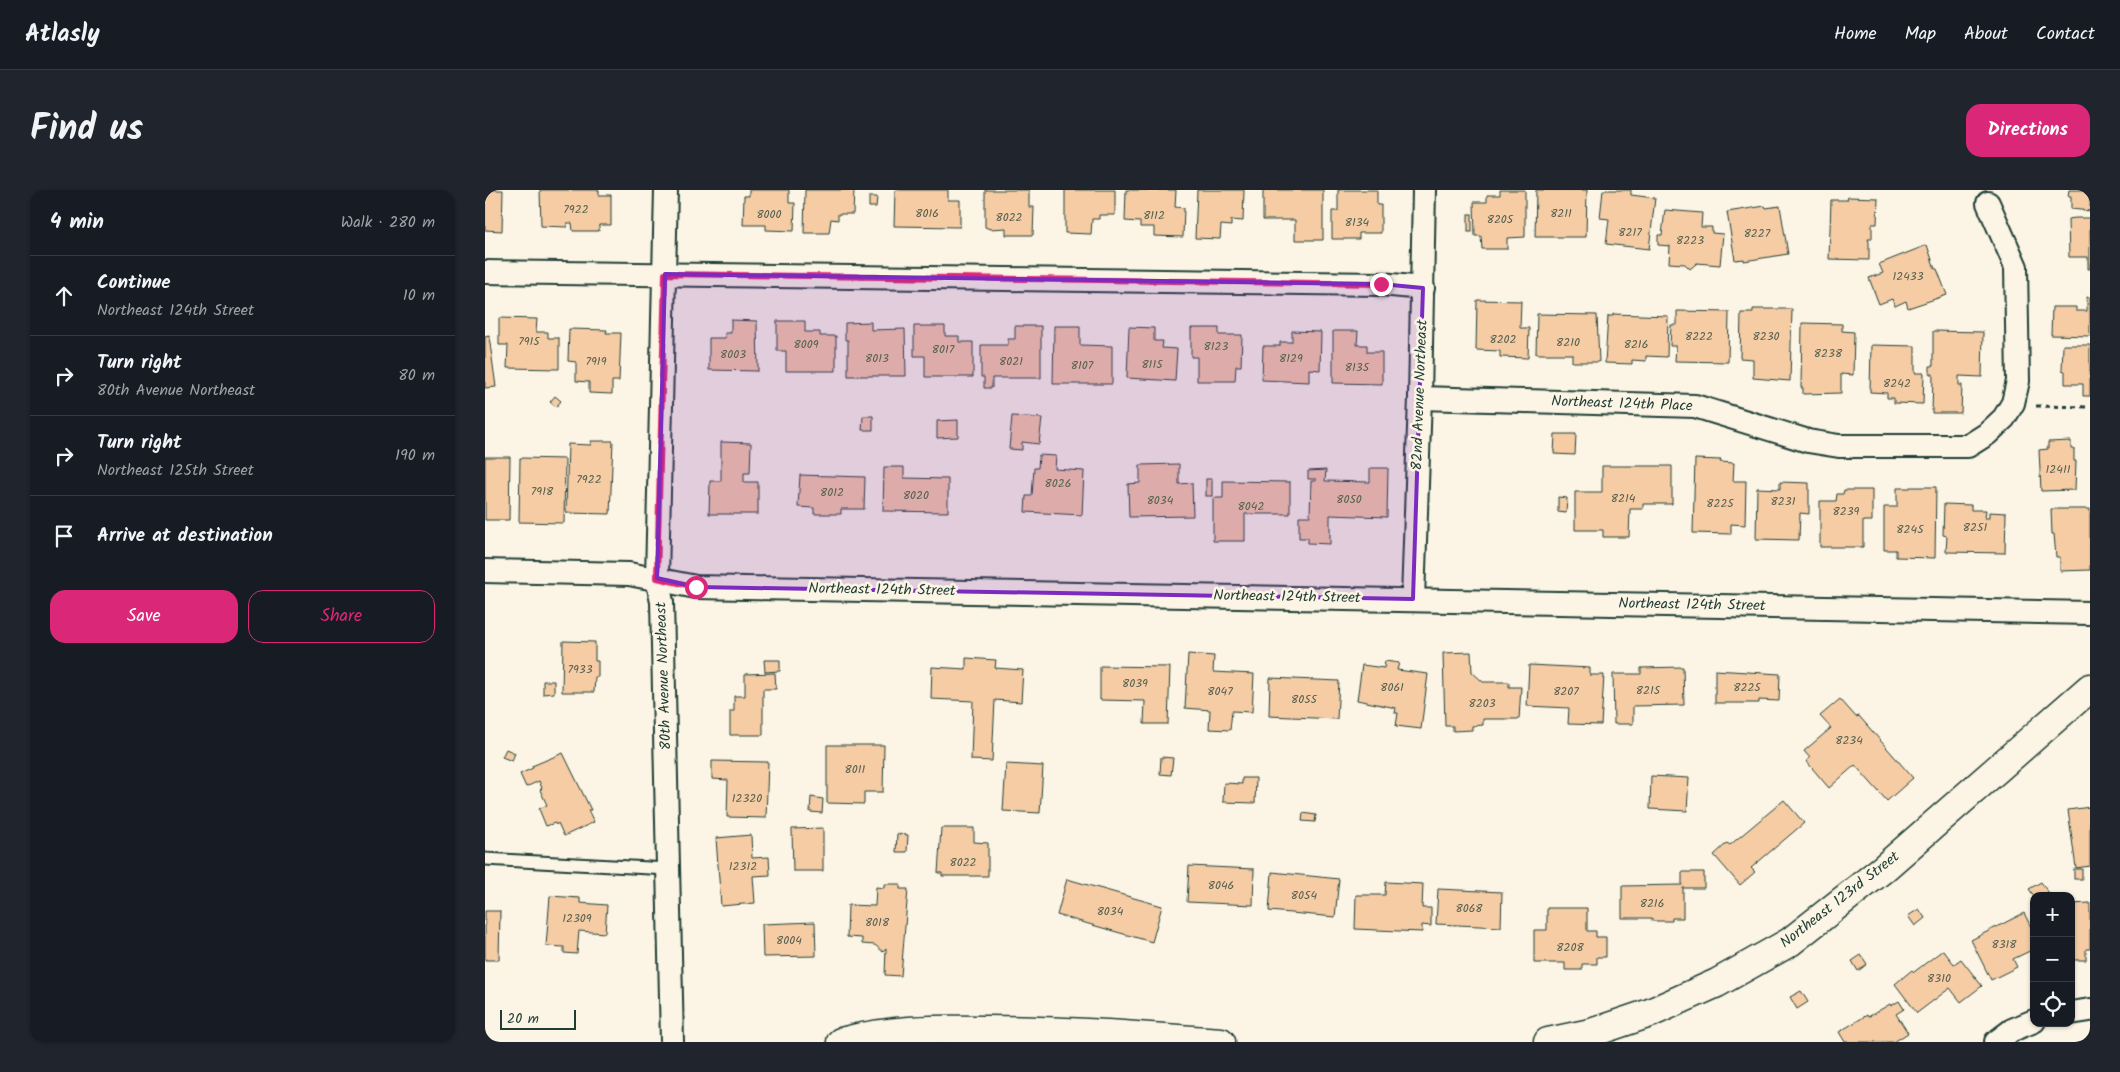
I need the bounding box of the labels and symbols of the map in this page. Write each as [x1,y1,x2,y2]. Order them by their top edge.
house number: 7922 [563,200,589,219]
house number: 8016 [915,204,939,223]
house number: 8211 [1550,204,1572,223]
house number: 8000 [756,205,782,224]
house number: 8112 [1143,206,1165,225]
house number: 8022 [995,208,1023,227]
house number: 8205 [1487,210,1515,229]
house number: 8134 [1345,213,1370,232]
house number: 8217 [1618,223,1642,242]
house number: 8227 [1744,224,1771,243]
house number: 8223 [1676,231,1704,250]
house number: 12433 [1892,267,1924,286]
route end [1370,273,1393,296]
street label: 82nd Avenue Northeast [1405,319,1435,471]
house number: 8222 [1685,327,1713,346]
house number: 8230 [1752,327,1780,346]
house number: 8202 [1489,330,1517,349]
house number: 7915 [518,332,541,351]
house number: 8210 [1556,333,1580,352]
house number: 8009 [793,335,819,354]
house number: 8216 [1624,335,1648,354]
house number: 8123 [1204,337,1229,356]
house number: 8017 [932,340,955,359]
house number: 8238 [1814,344,1843,363]
house number: 8003 [720,345,746,364]
house number: 8013 [865,349,889,368]
house number: 8129 [1279,349,1303,368]
house number: 7919 [585,352,607,371]
house number: 8021 [999,352,1023,371]
house number: 8115 [1141,355,1164,374]
house number: 8107 [1071,356,1094,375]
house number: 8135 [1345,358,1371,377]
house number: 8242 [1883,374,1911,393]
street label: Northeast 124th Place [1551,390,1693,418]
house number: 12411 [2046,460,2071,479]
house number: 7922 [576,470,602,489]
house number: 8026 [1045,474,1071,493]
house number: 7918 [531,482,554,501]
house number: 8012 [820,483,844,502]
house number: 8020 [903,486,929,505]
house number: 8214 [1611,489,1636,508]
house number: 8050 [1336,490,1362,509]
house number: 8034 [1147,491,1174,510]
house number: 8231 [1771,492,1796,511]
house number: 8225 [1706,494,1735,513]
house number: 8042 [1238,497,1264,516]
house number: 8239 [1833,502,1860,521]
house number: 8251 [1963,518,1987,537]
house number: 8245 [1896,520,1925,539]
route start [685,576,708,599]
street label: Northeast 124th Street [808,577,956,603]
street label: Northeast 124th Street [1213,584,1361,610]
street label: Northeast 124th Street [1618,592,1766,618]
street label: 80th Avenue Northeast [649,601,679,751]
house number: 7933 [567,660,593,679]
house number: 8039 [1122,674,1148,693]
house number: 8061 [1380,678,1404,697]
house number: 8225 [1733,678,1762,697]
house number: 8215 [1636,681,1662,700]
house number: 8047 [1207,682,1233,701]
house number: 8207 [1553,682,1579,701]
house number: 8055 [1291,690,1319,709]
house number: 8203 [1468,694,1496,713]
house number: 8234 [1835,731,1863,750]
house number: 8011 [845,760,866,779]
house number: 12320 [732,789,762,808]
street label: Northeast 123rd Street [1775,845,1905,954]
house number: 8022 [949,853,977,872]
house number: 12312 [729,857,757,876]
house number: 8046 [1208,876,1234,895]
house number: 8054 [1291,886,1318,905]
house number: 8216 [1640,894,1664,913]
house number: 8068 [1455,899,1483,918]
house number: 8034 [1097,902,1124,921]
house number: 12309 [562,909,592,928]
house number: 8018 [865,913,890,932]
house number: 8004 [776,931,802,950]
house number: 8318 [1991,935,2017,954]
house number: 8208 [1556,938,1584,957]
house number: 8310 [1927,969,1951,988]
scale bar [500,1007,576,1030]

